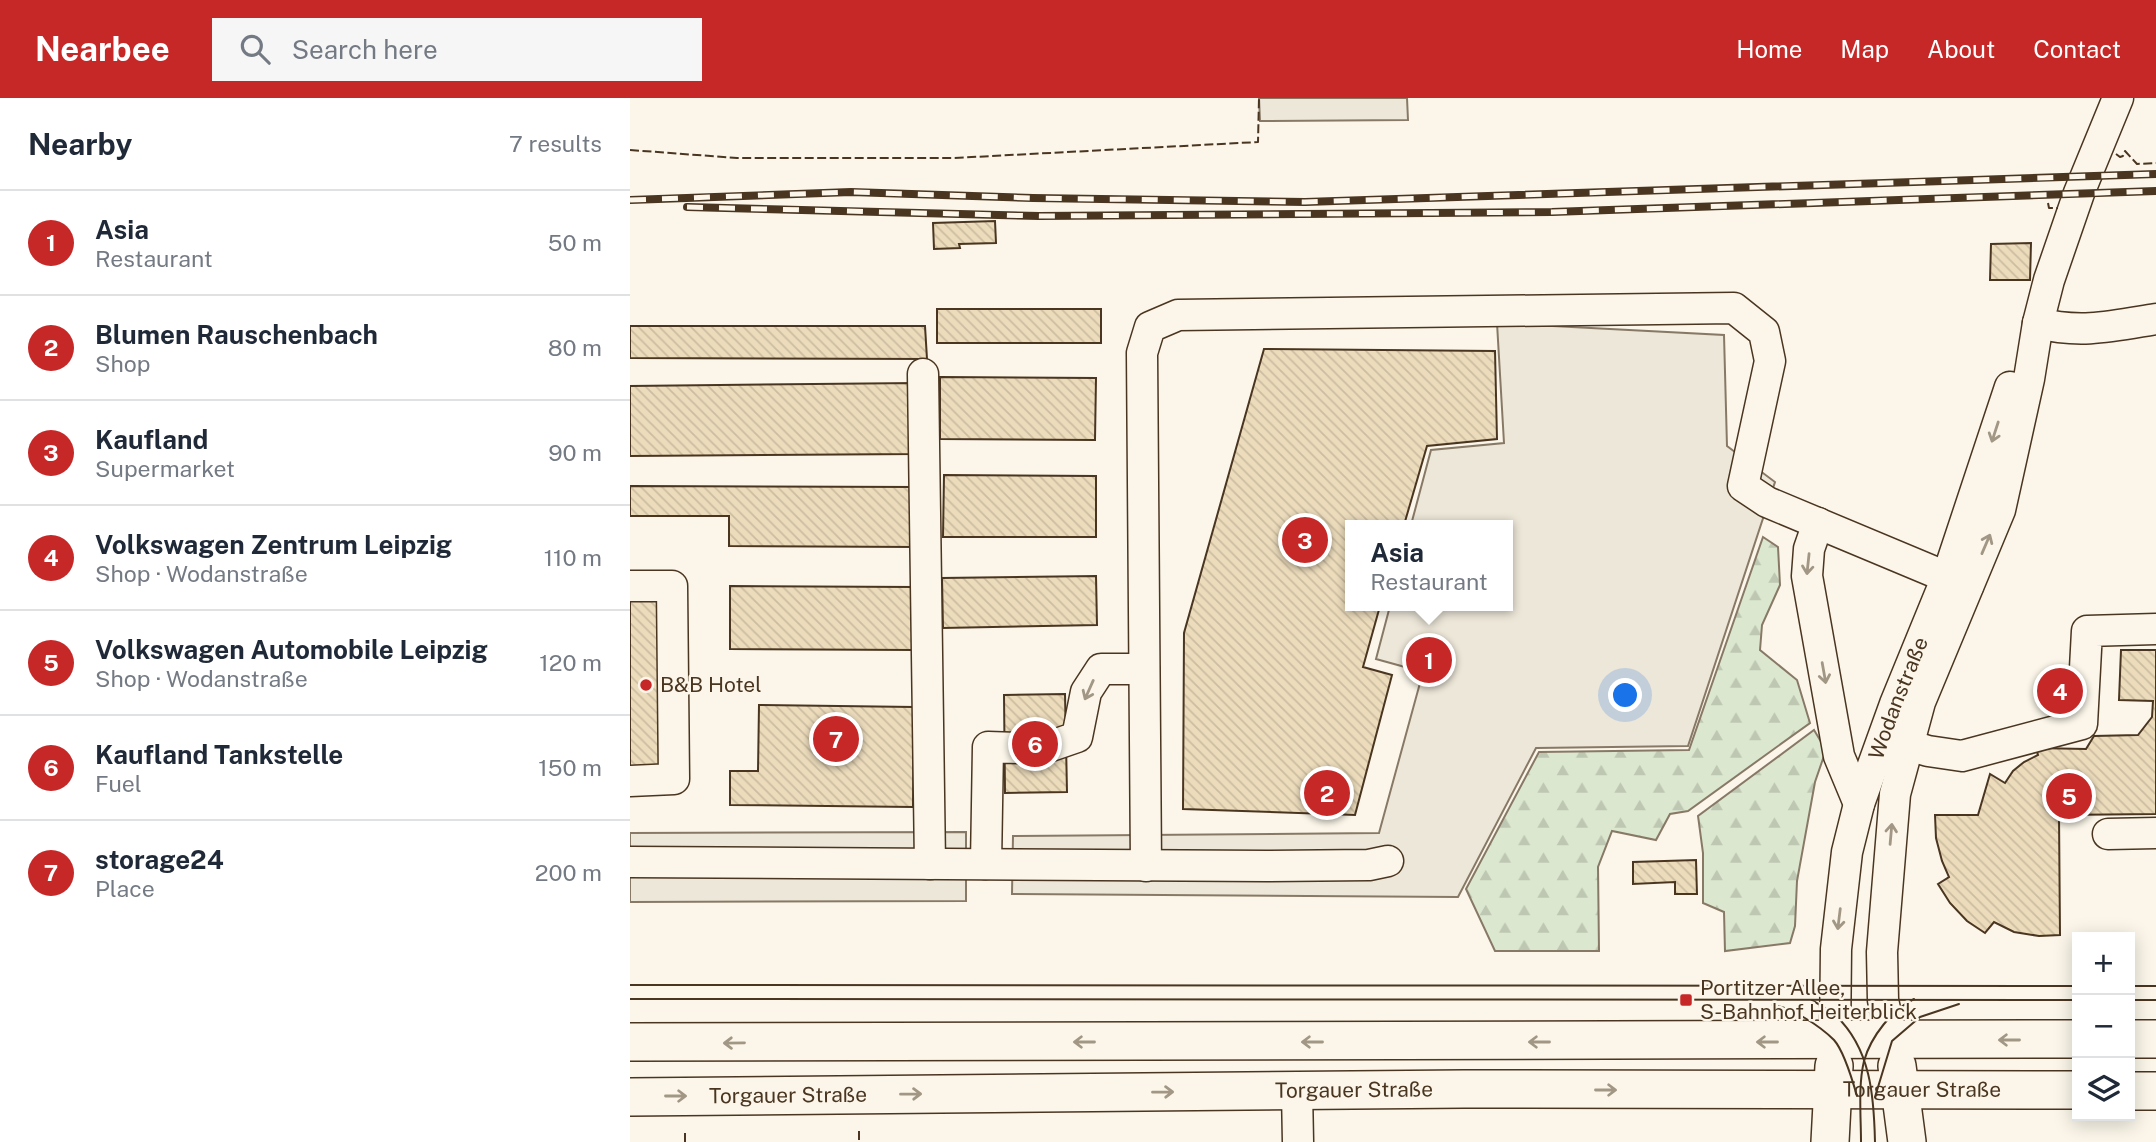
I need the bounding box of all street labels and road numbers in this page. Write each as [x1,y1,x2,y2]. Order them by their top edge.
street label: Wodanstraße [1863,633,1933,763]
street label: Torgauer Straße [1275,1076,1433,1103]
street label: Torgauer Straße [1843,1077,2001,1102]
street label: Torgauer Straße [709,1082,867,1108]

